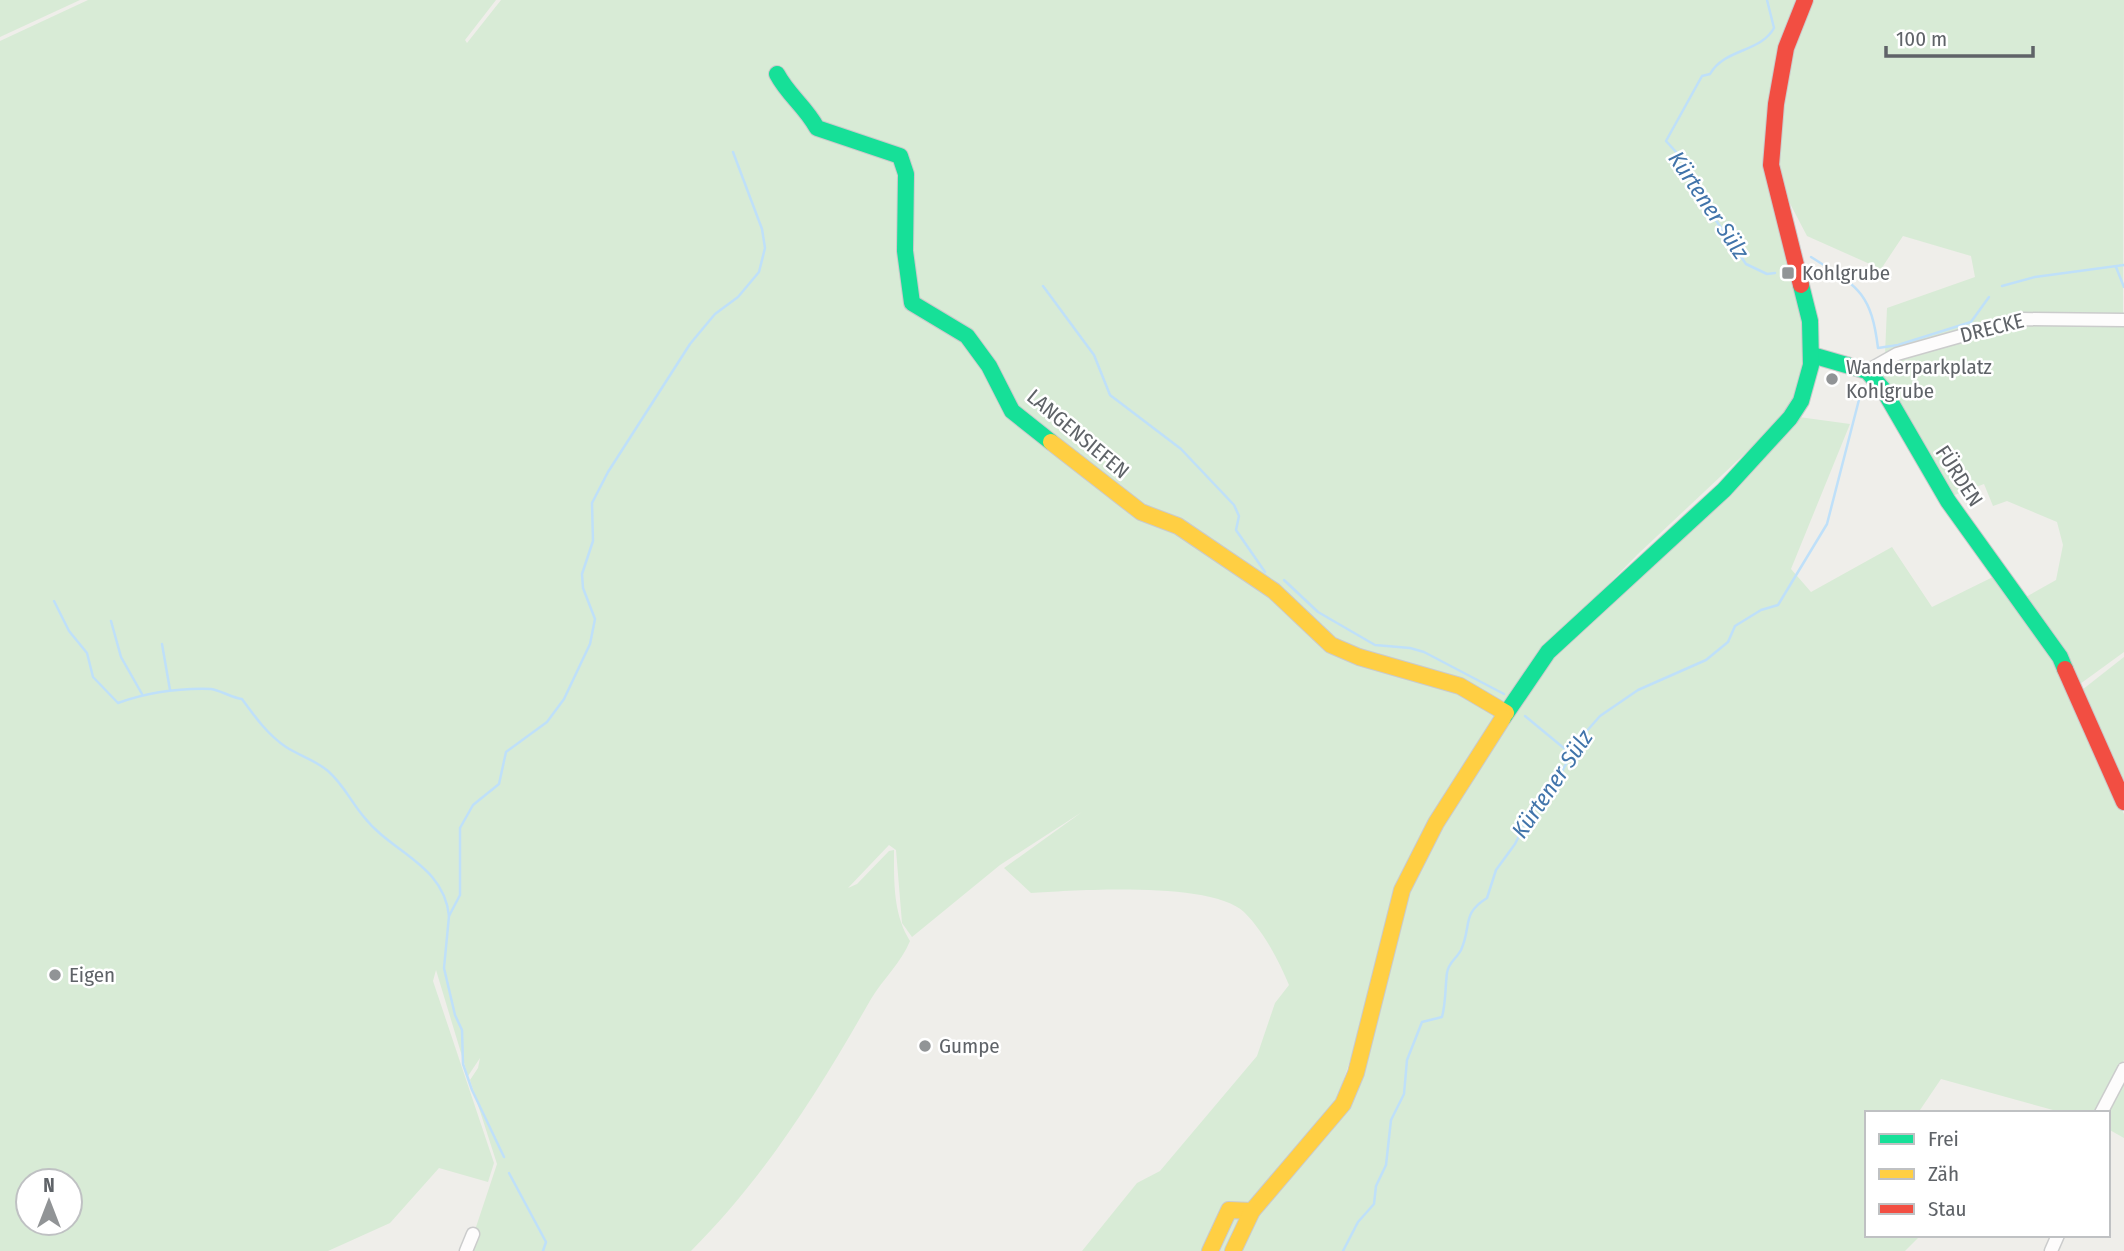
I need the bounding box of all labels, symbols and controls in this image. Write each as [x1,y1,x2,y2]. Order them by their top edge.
scale bar [1886,14,2033,58]
text: 100 m [1896,26,1947,52]
water label: Kürtener Sülz [1663,146,1756,265]
place label: Kohlgrube [1802,260,1890,286]
marker: Kohlgrube [1780,265,1796,281]
street label: DRECKE [1957,308,2027,348]
place label: Wanderparkplatz Kohlgrube [1846,354,1992,404]
marker: Wanderparkplatz Kohlgrube [1824,371,1840,387]
street label: LANGENSIEFEN [1022,384,1134,484]
street label: FÜRDEN [1930,440,1988,512]
water label: Kürtener Sülz [1506,724,1599,843]
place label: Eigen [69,962,115,988]
marker: Eigen [47,967,63,983]
place label: Gumpe [939,1033,1000,1059]
marker: Gumpe [917,1038,933,1054]
legend [1865,1111,2110,1237]
text: Frei [1928,1126,1959,1152]
text: Zäh [1928,1161,1959,1187]
north arrow [14,1167,84,1237]
text: N [43,1174,55,1197]
text: Stau [1928,1196,1966,1222]

